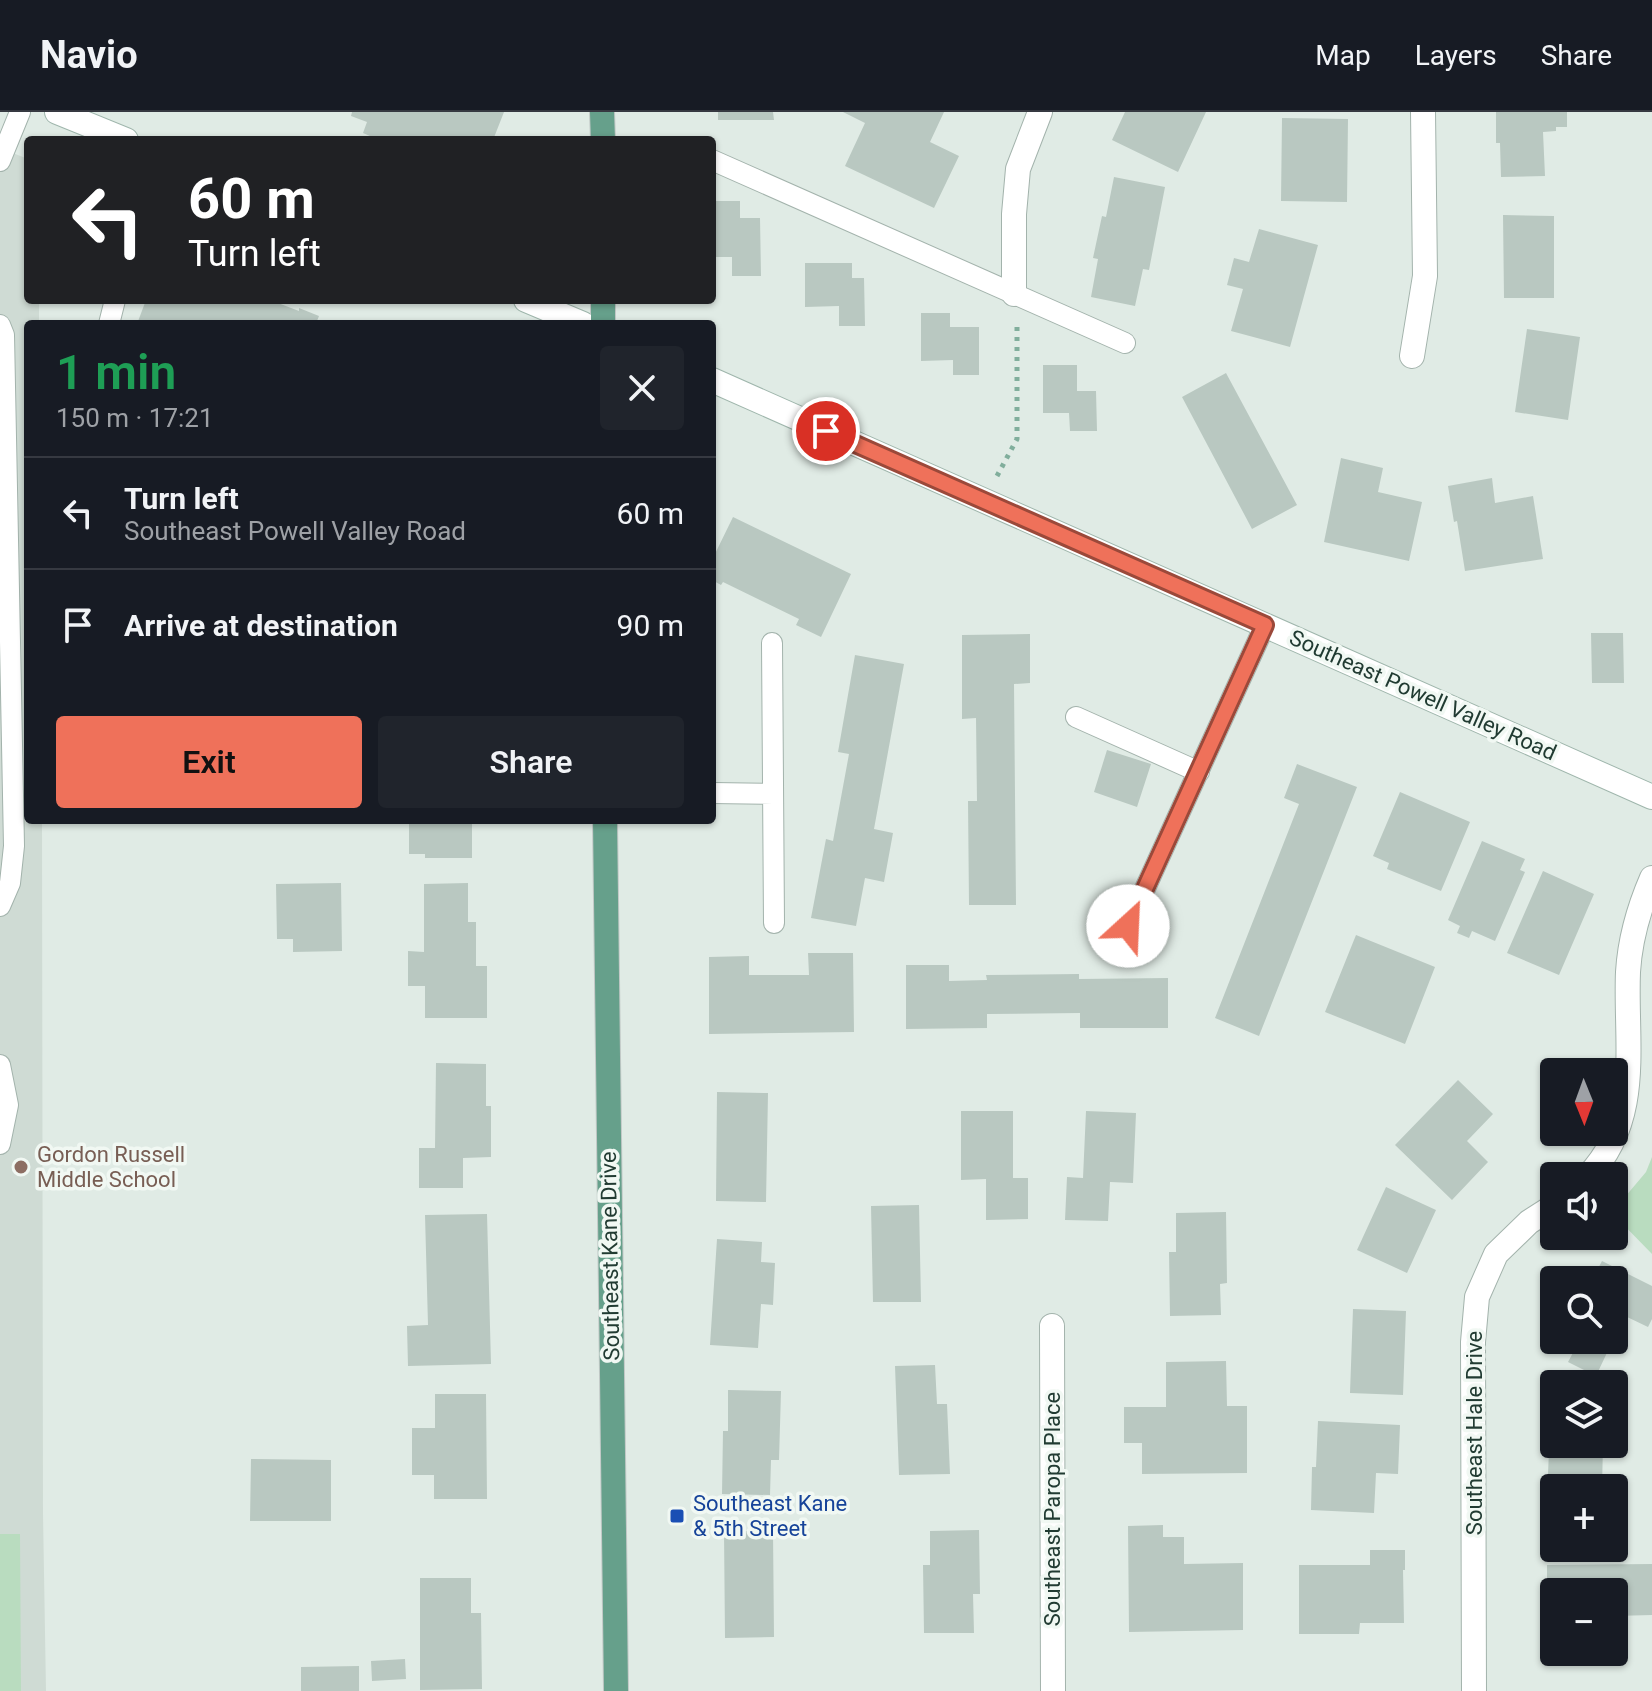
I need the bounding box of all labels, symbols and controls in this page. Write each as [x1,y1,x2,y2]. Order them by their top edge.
text: Navio [40,33,138,77]
text: Map [1315,39,1371,72]
text: Layers [1415,39,1497,72]
text: Share [1541,39,1612,72]
text: 60 m [188,166,315,232]
icon: left [56,168,160,272]
text: Turn left [188,233,321,275]
text: 1 min [56,344,176,401]
button: close [600,346,684,430]
pin [792,397,860,465]
text: 150 m · 17:21 [56,403,214,433]
icon: arrive [804,409,848,453]
text: Turn left [124,481,239,516]
icon: left [56,491,100,535]
text: 60 m [617,496,684,531]
text: Southeast Powell Valley Road [124,516,466,546]
icon: arrive [56,603,100,647]
text: Arrive at destination [124,608,398,643]
text: 90 m [617,608,684,643]
street label: Southeast Powell Valley Road [1286,625,1560,765]
button: Exit [56,716,362,808]
button: Share [378,716,684,808]
position arrow [1086,884,1170,968]
north arrow [1540,1058,1628,1146]
map controls [1540,1058,1628,1666]
place label: Gordon Russell Middle School [37,1142,185,1192]
street label: Southeast Kane Drive [596,1151,624,1361]
marker: Gordon Russell Middle School [12,1158,30,1176]
button: sound [1540,1162,1628,1250]
button: search [1540,1266,1628,1354]
street label: Southeast Hale Drive [1462,1331,1487,1535]
button: layers [1540,1370,1628,1458]
street label: Southeast Paropa Place [1040,1392,1065,1626]
button: + [1540,1474,1628,1562]
place label: Southeast Kane & 5th Street [693,1491,847,1541]
marker: Southeast Kane & 5th Street [668,1507,686,1525]
button: − [1540,1578,1628,1666]

